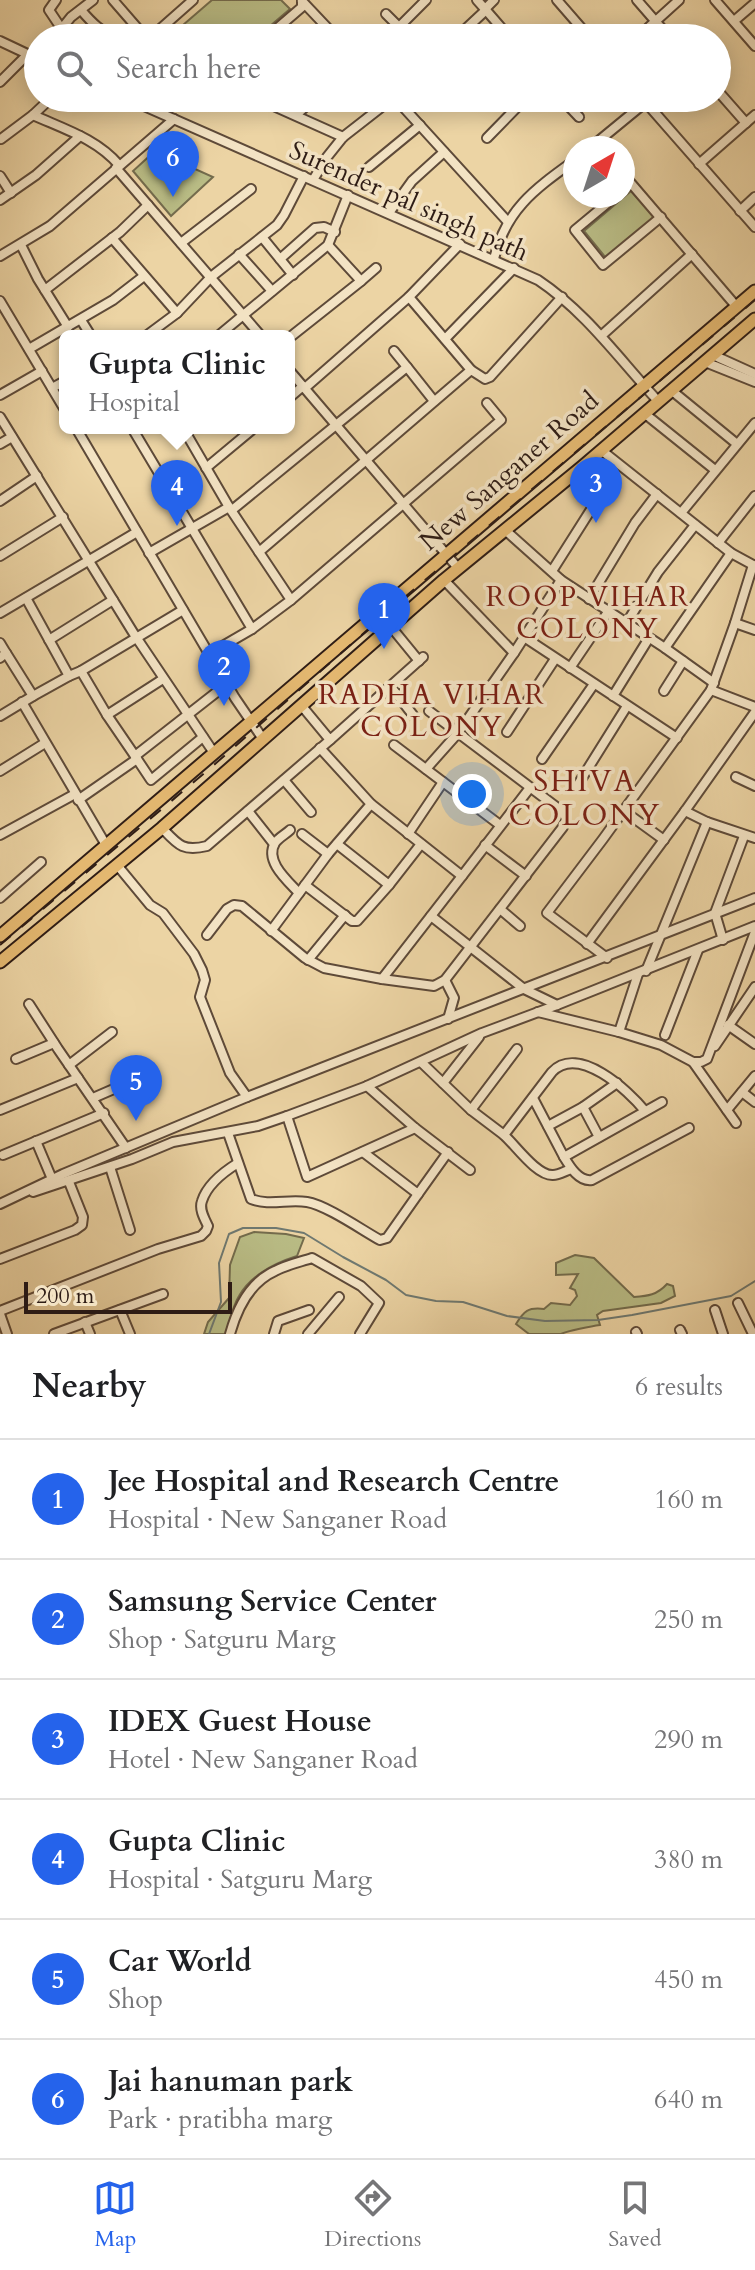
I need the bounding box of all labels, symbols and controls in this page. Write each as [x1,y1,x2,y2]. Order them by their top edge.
search box [24,24,731,112]
icon: search [52,46,96,90]
text: Search here [116,48,261,89]
pin: 6 [147,131,199,197]
street label: Surender pal singh path [284,132,534,270]
north arrow [563,136,635,208]
popup [59,330,295,434]
text: Gupta Clinic [88,344,266,385]
street label: New Sanganer Road [412,383,606,559]
text: Hospital [88,385,180,420]
pin: 3 [570,457,622,523]
pin: 4 [151,460,203,526]
district label: ROOP VIHAR COLONY [486,578,690,648]
pin: 1 [358,583,410,649]
pin: 2 [198,640,250,706]
district label: RADHA VIHAR COLONY [318,676,546,746]
district label: SHIVA COLONY [509,761,661,836]
your location [452,774,492,814]
pin: 5 [110,1055,162,1121]
scale bar [24,1278,232,1314]
text: 200 m [36,1281,94,1311]
text: Nearby [32,1363,147,1409]
text: 6 results [635,1369,723,1404]
text: Jee Hospital and Research Centre [108,1461,559,1502]
text: 1 [51,1482,65,1517]
text: 160 m [654,1482,723,1517]
text: Hospital · New Sanganer Road [108,1502,447,1537]
text: Samsung Service Center [108,1581,436,1622]
text: 2 [51,1602,65,1637]
text: 250 m [654,1602,723,1637]
text: Shop · Satguru Marg [108,1622,336,1657]
text: IDEX Guest House [108,1701,372,1742]
text: 3 [51,1722,65,1757]
text: 290 m [654,1722,723,1757]
text: Hotel · New Sanganer Road [108,1742,418,1777]
text: Gupta Clinic [108,1821,285,1862]
text: 4 [51,1842,65,1877]
text: 380 m [654,1842,723,1877]
text: Hospital · Satguru Marg [108,1862,372,1897]
text: Car World [108,1941,252,1982]
text: 5 [51,1962,65,1997]
text: 450 m [654,1962,723,1997]
text: Shop [108,1982,163,2017]
text: Jai hanuman park [108,2061,353,2102]
text: 6 [51,2082,65,2117]
text: 640 m [654,2082,723,2117]
text: Park · pratibha marg [108,2102,332,2137]
tab: Map [93,2176,137,2254]
tab: Directions [324,2176,421,2254]
tab: Saved [608,2176,662,2254]

